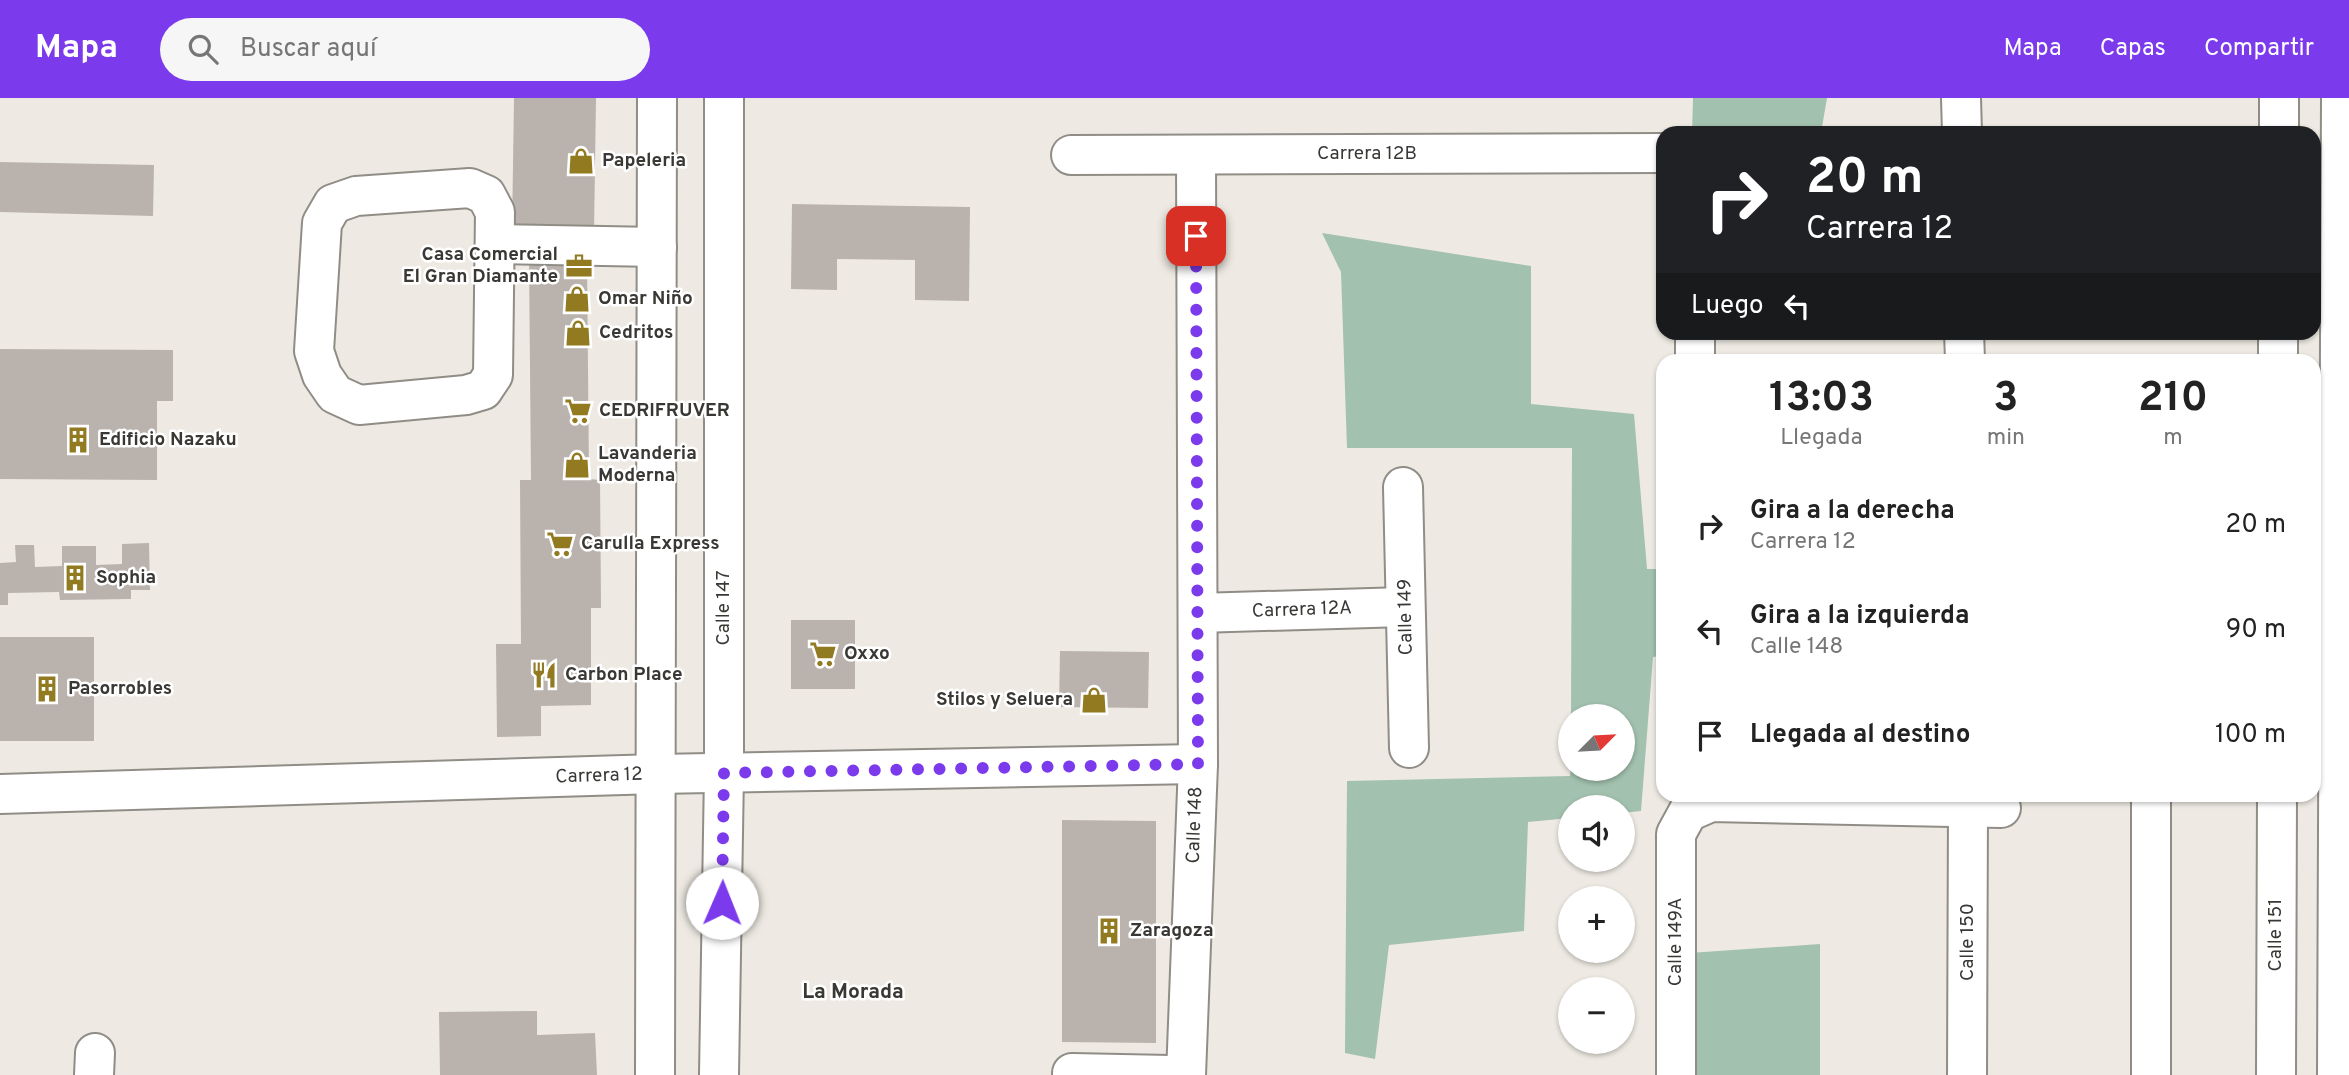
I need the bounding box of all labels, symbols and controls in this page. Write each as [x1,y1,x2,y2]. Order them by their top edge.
search box [160,18,650,81]
text: Mapa [35,28,118,70]
icon: search [184,30,222,68]
text: Buscar aquí [240,33,377,66]
text: Mapa [2004,34,2062,64]
text: Capas [2100,34,2166,64]
text: Compartir [2204,34,2314,64]
street label: Carrera 12B [1317,142,1417,166]
shop icon: Papeleria [566,146,596,176]
place label: Papeleria [602,149,686,173]
text: 20 m [1806,149,1923,211]
icon: right [1691,154,1782,245]
pin [1166,206,1226,266]
text: Carrera 12 [1806,210,1953,250]
icon: arrive [1177,217,1215,255]
place label: Casa Comercial El Gran Diamante [403,243,558,289]
office icon: Casa Comercial El Gran Diamante [564,251,594,281]
shop icon: Omar Niño [562,284,592,314]
place label: Omar Niño [598,287,693,311]
icon: left [1778,287,1816,325]
text: Luego [1691,290,1764,323]
shop icon: Cedritos [563,318,593,348]
place label: Cedritos [599,321,673,345]
text: 13:03 [1769,373,1874,426]
text: 3 [1993,373,2019,426]
text: 210 [2138,373,2208,426]
supermarket icon: CEDRIFRUVER [563,396,593,426]
place label: CEDRIFRUVER [599,399,730,423]
text: Llegada [1780,424,1863,453]
text: min [1987,424,2025,453]
text: m [2163,424,2183,453]
building icon: Edificio Nazaku [63,425,93,455]
place label: Edificio Nazaku [99,428,237,452]
place label: Lavanderia Moderna [598,442,697,488]
shop icon: Lavanderia Moderna [562,450,592,480]
text: Gira a la derecha [1750,495,1955,528]
icon: right [1691,507,1729,545]
text: 20 m [2225,509,2286,542]
text: Carrera 12 [1750,528,1856,557]
supermarket icon: Carulla Express [545,529,575,559]
place label: Carulla Express [581,532,720,556]
building icon: Sophia [60,563,90,593]
place label: Sophia [96,566,156,590]
street label: Calle 147 [712,570,736,646]
street label: Calle 149 [1393,579,1419,655]
street label: Carrera 12A [1251,596,1353,624]
text: Gira a la izquierda [1750,600,1969,633]
icon: left [1691,612,1729,650]
text: 90 m [2226,614,2286,647]
text: Calle 148 [1750,633,1843,662]
supermarket icon: Oxxo [808,639,838,669]
place label: Oxxo [844,642,890,666]
restaurant icon: Carbon Place [529,660,559,690]
place label: Carbon Place [565,663,682,687]
building icon: Pasorrobles [32,674,62,704]
place label: Pasorrobles [68,677,172,701]
shop icon: Stilos y Seluera [1079,685,1109,715]
place label: Stilos y Seluera [936,688,1073,712]
north arrow [1558,704,1634,780]
map controls [1558,704,1635,1054]
icon: arrive [1691,717,1729,755]
text: Llegada al destino [1750,719,1970,752]
text: 100 m [2215,719,2286,752]
street label: Carrera 12 [555,762,643,790]
street label: Calle 148 [1182,786,1208,864]
button: sound [1558,795,1635,872]
position arrow [685,866,759,940]
button: + [1558,886,1635,963]
street label: Calle 149A [1664,898,1688,986]
street label: Calle 151 [2264,899,2288,971]
street label: Calle 150 [1956,903,1980,981]
building icon: Zaragoza [1094,916,1124,946]
place label: Zaragoza [1130,919,1214,943]
button: − [1558,977,1635,1054]
district label: La Morada [802,979,904,1006]

